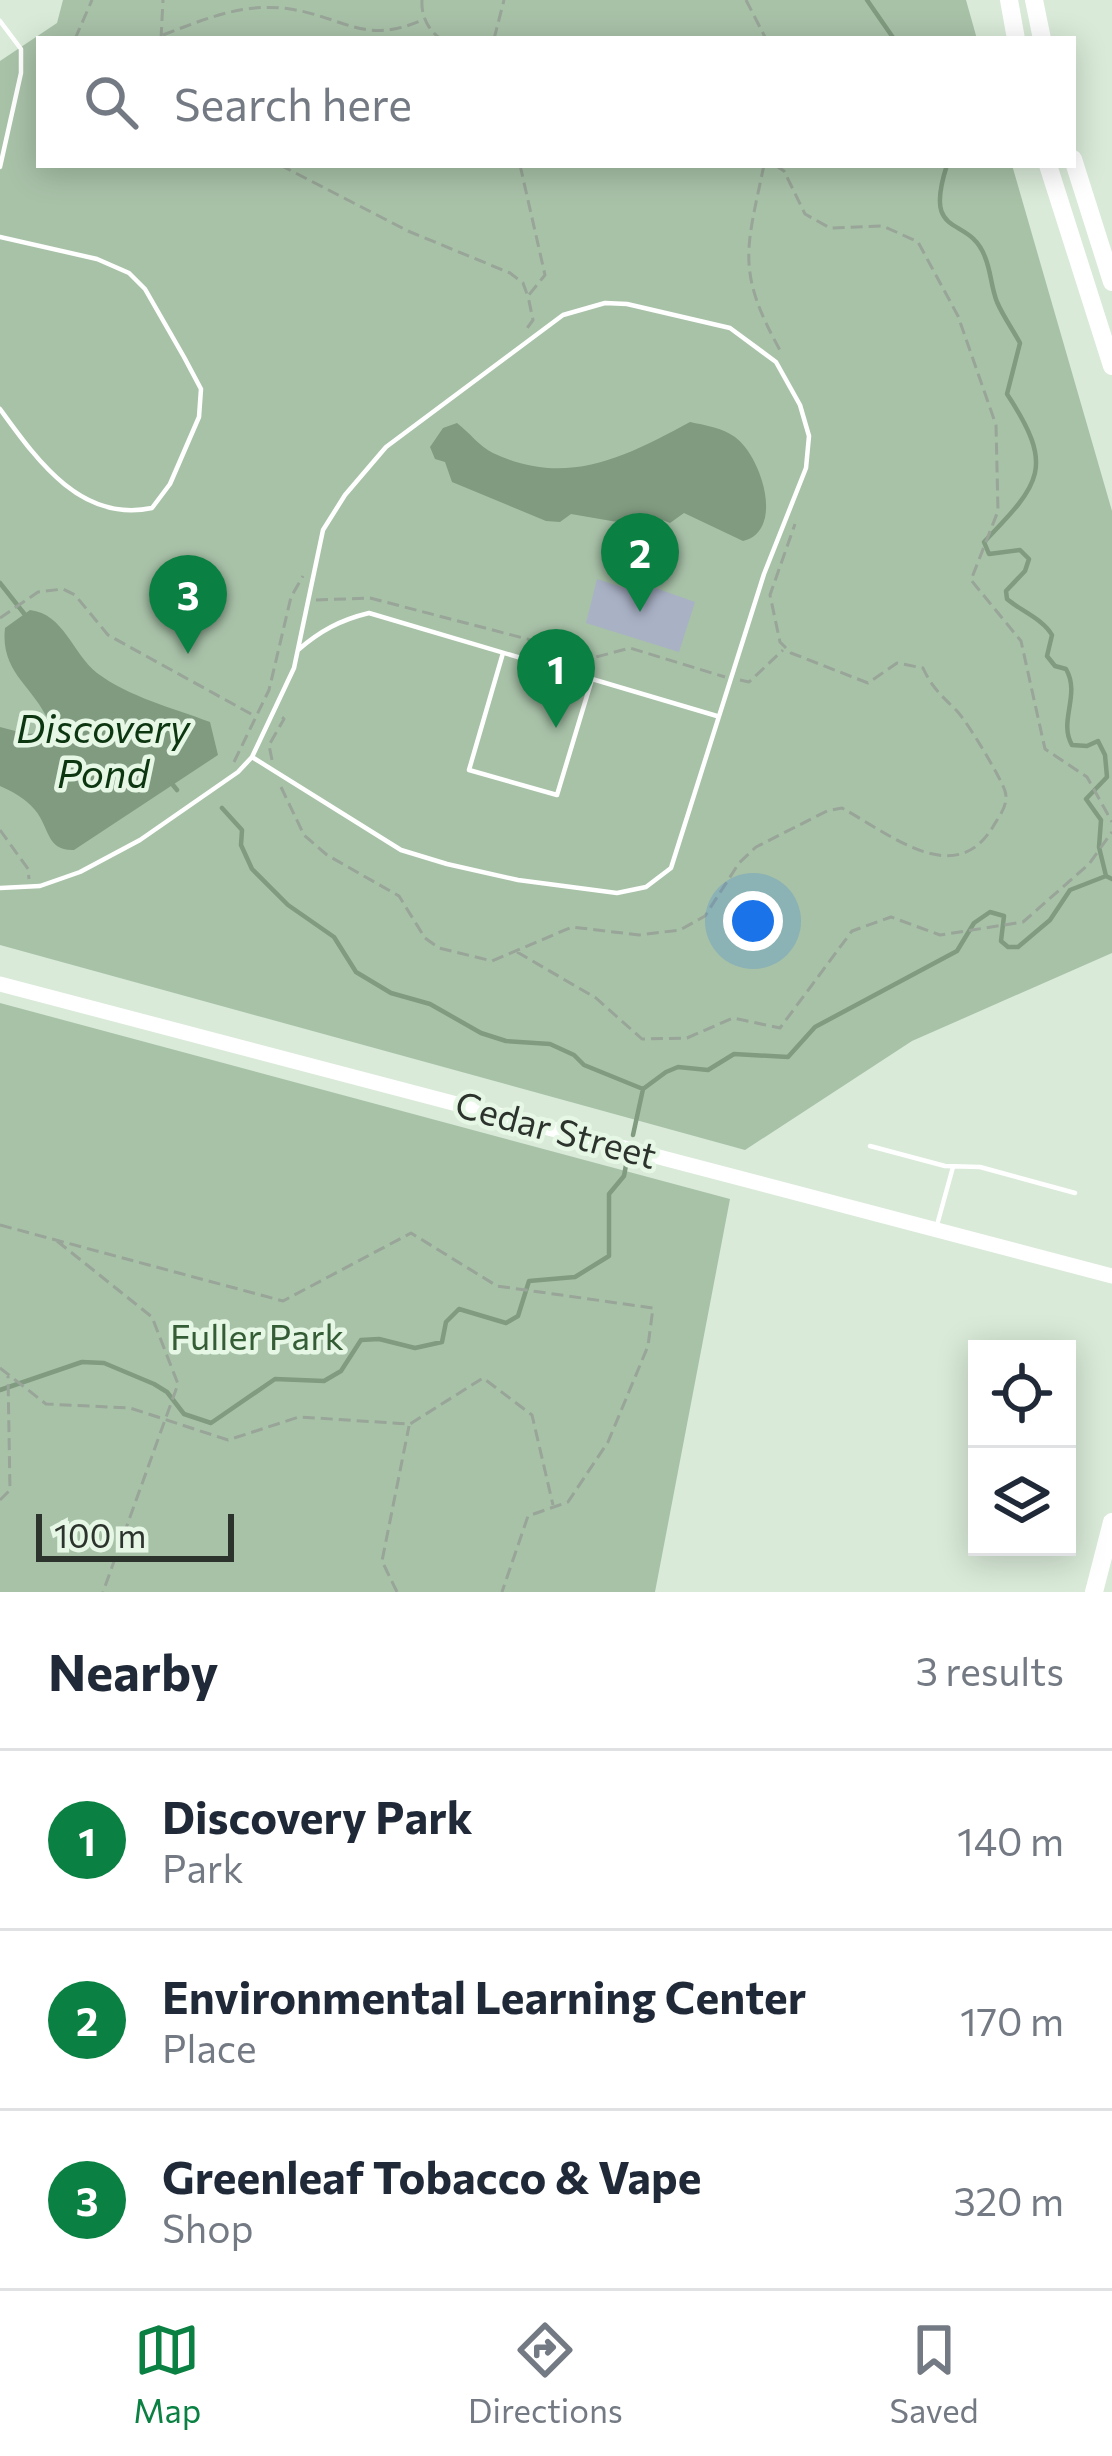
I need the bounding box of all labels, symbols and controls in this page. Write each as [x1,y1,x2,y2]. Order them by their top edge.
search box [36,36,1076,168]
icon: search [78,69,144,135]
text: Search here [174,75,412,130]
pin: 2 [601,513,679,612]
pin: 3 [149,555,227,654]
pin: 1 [517,629,595,728]
water label: Discovery Pond [16,703,192,796]
your location [723,891,783,951]
street label: Cedar Street [451,1080,662,1176]
park label: Fuller Park [170,1313,344,1357]
map controls [968,1340,1076,1556]
button: locate [968,1340,1076,1448]
button: layers [968,1448,1076,1556]
scale bar [36,1508,234,1561]
text: 100 m [54,1514,146,1555]
text: Nearby [48,1639,218,1702]
text: 3 results [916,1646,1064,1694]
text: Discovery Park [162,1788,473,1843]
text: 1 [78,1816,96,1864]
text: 140 m [957,1816,1064,1864]
text: Park [162,1843,244,1891]
text: Environmental Learning Center [162,1968,806,2023]
text: 2 [76,1996,98,2044]
text: 170 m [960,1996,1064,2044]
text: Place [162,2023,257,2071]
text: Greenleaf Tobacco & Vape [162,2148,701,2203]
text: 3 [76,2176,98,2224]
text: 320 m [953,2176,1064,2224]
text: Shop [162,2203,254,2251]
tab: Map [133,2317,201,2430]
tab: Directions [468,2317,623,2430]
tab: Saved [890,2317,979,2430]

